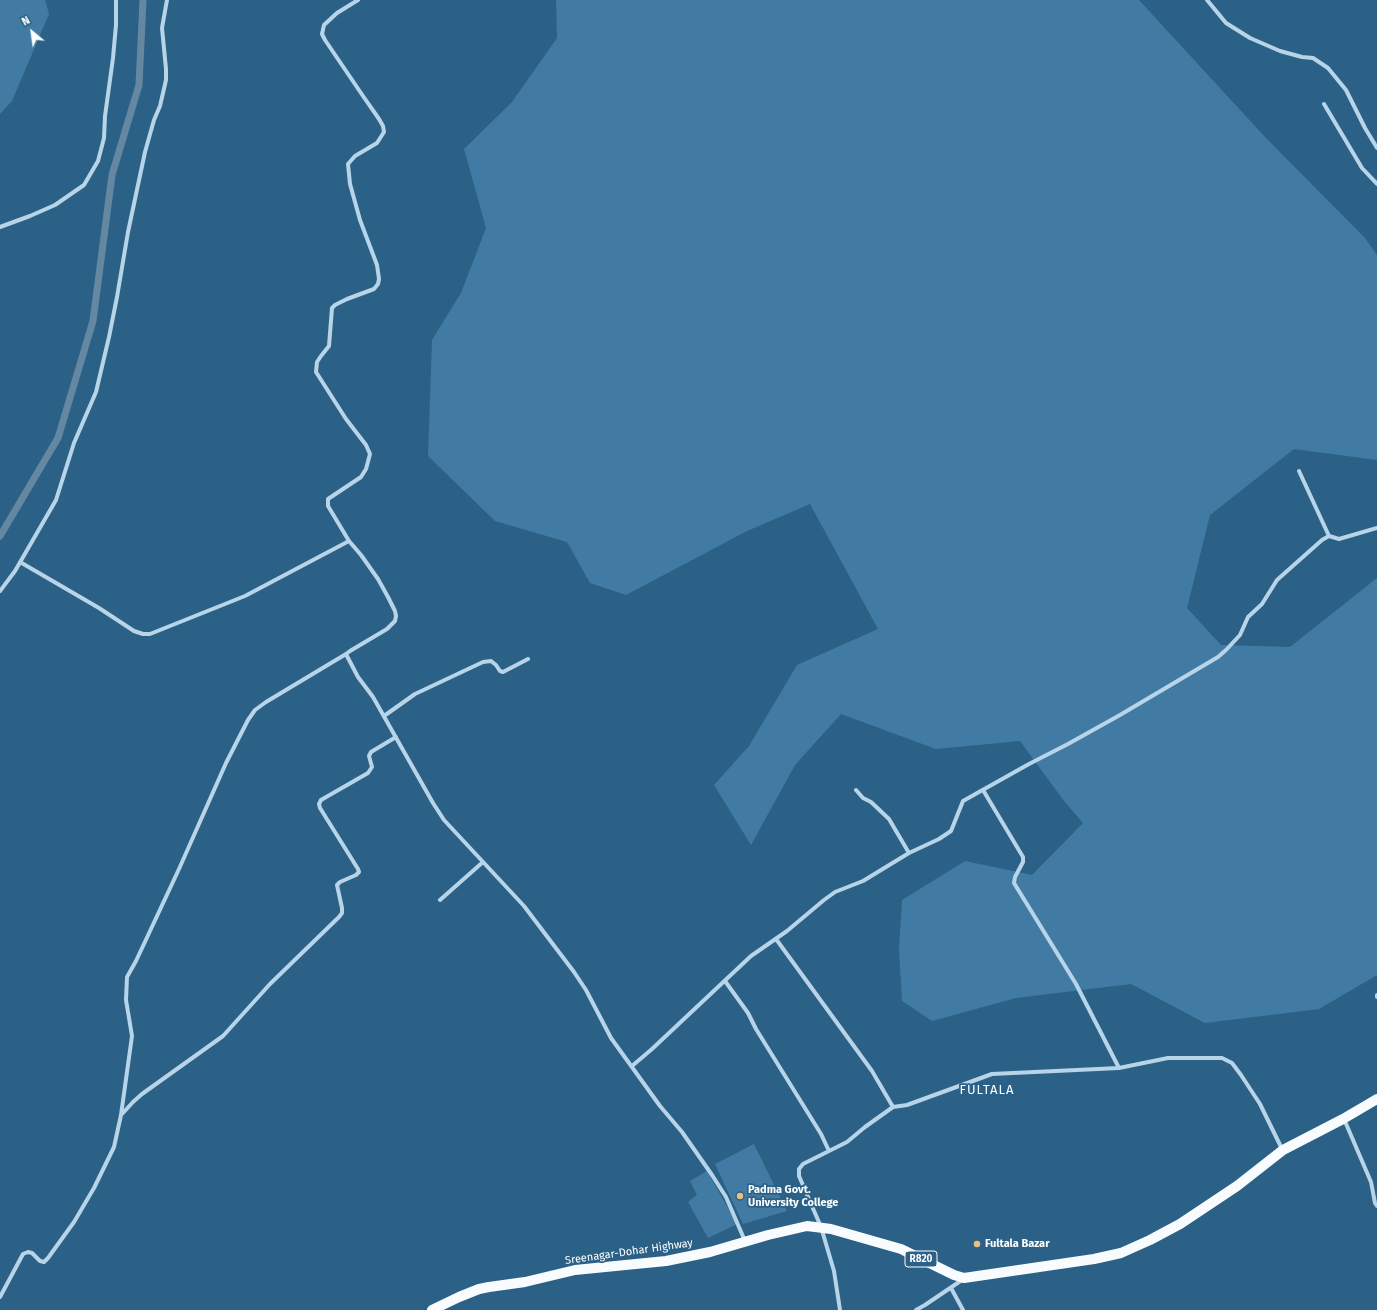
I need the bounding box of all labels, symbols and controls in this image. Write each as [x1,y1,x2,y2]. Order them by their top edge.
north arrow [12,12,52,52]
text: N [20,14,32,29]
district label: FULTALA [960,1082,1014,1098]
place label: Padma Govt. University College [748,1183,838,1209]
marker: Padma Govt. University College [735,1191,745,1201]
street label: Sreenagar-Dohar Highway [564,1236,694,1268]
place label: Fultala Bazar [985,1237,1050,1251]
marker: Fultala Bazar [972,1239,982,1249]
road number: R820 [905,1251,937,1267]

